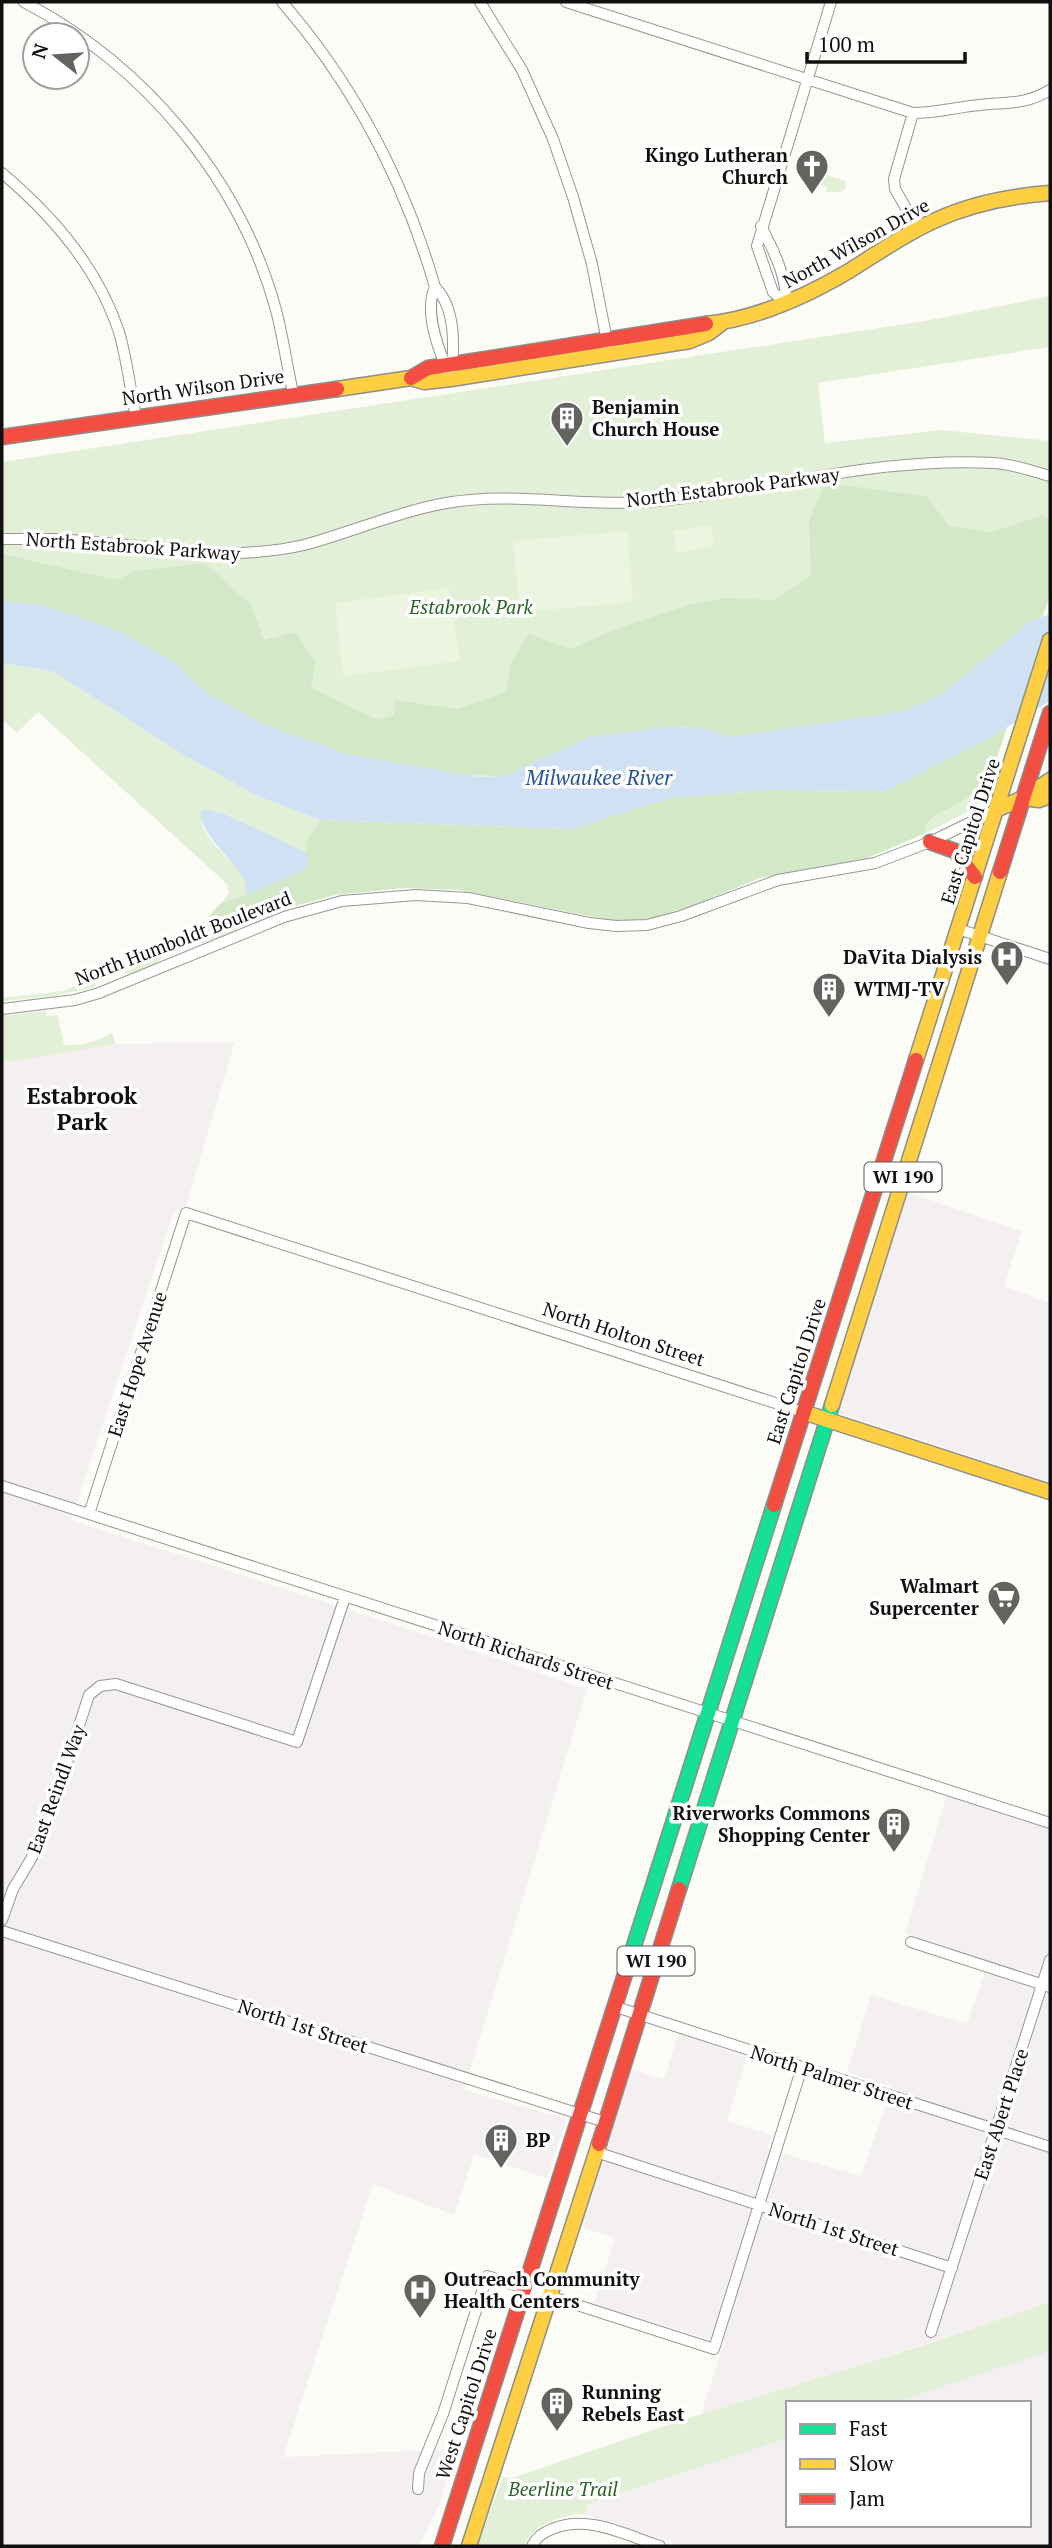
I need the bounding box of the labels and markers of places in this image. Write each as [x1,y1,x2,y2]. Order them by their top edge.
place label: Kingo Lutheran Church [645,142,789,189]
church icon: Kingo Lutheran Church [793,147,831,196]
place label: Benjamin Church House [592,394,720,441]
building icon: Benjamin Church House [548,399,586,448]
hospital icon: DaVita Dialysis [988,938,1026,987]
place label: DaVita Dialysis [843,944,982,969]
building icon: WTMJ-TV [810,970,848,1019]
place label: WTMJ-TV [854,976,944,1001]
place label: Walmart Supercenter [869,1573,980,1620]
supermarket icon: Walmart Supercenter [985,1578,1023,1627]
place label: Riverworks Commons Shopping Center [673,1800,871,1847]
building icon: Riverworks Commons Shopping Center [875,1805,913,1854]
building icon: BP [482,2121,520,2170]
place label: BP [526,2127,551,2152]
place label: Outreach Community Health Centers [444,2266,640,2313]
hospital icon: Outreach Community Health Centers [401,2271,439,2320]
place label: Running Rebels East [582,2379,685,2426]
building icon: Running Rebels East [538,2384,576,2433]

